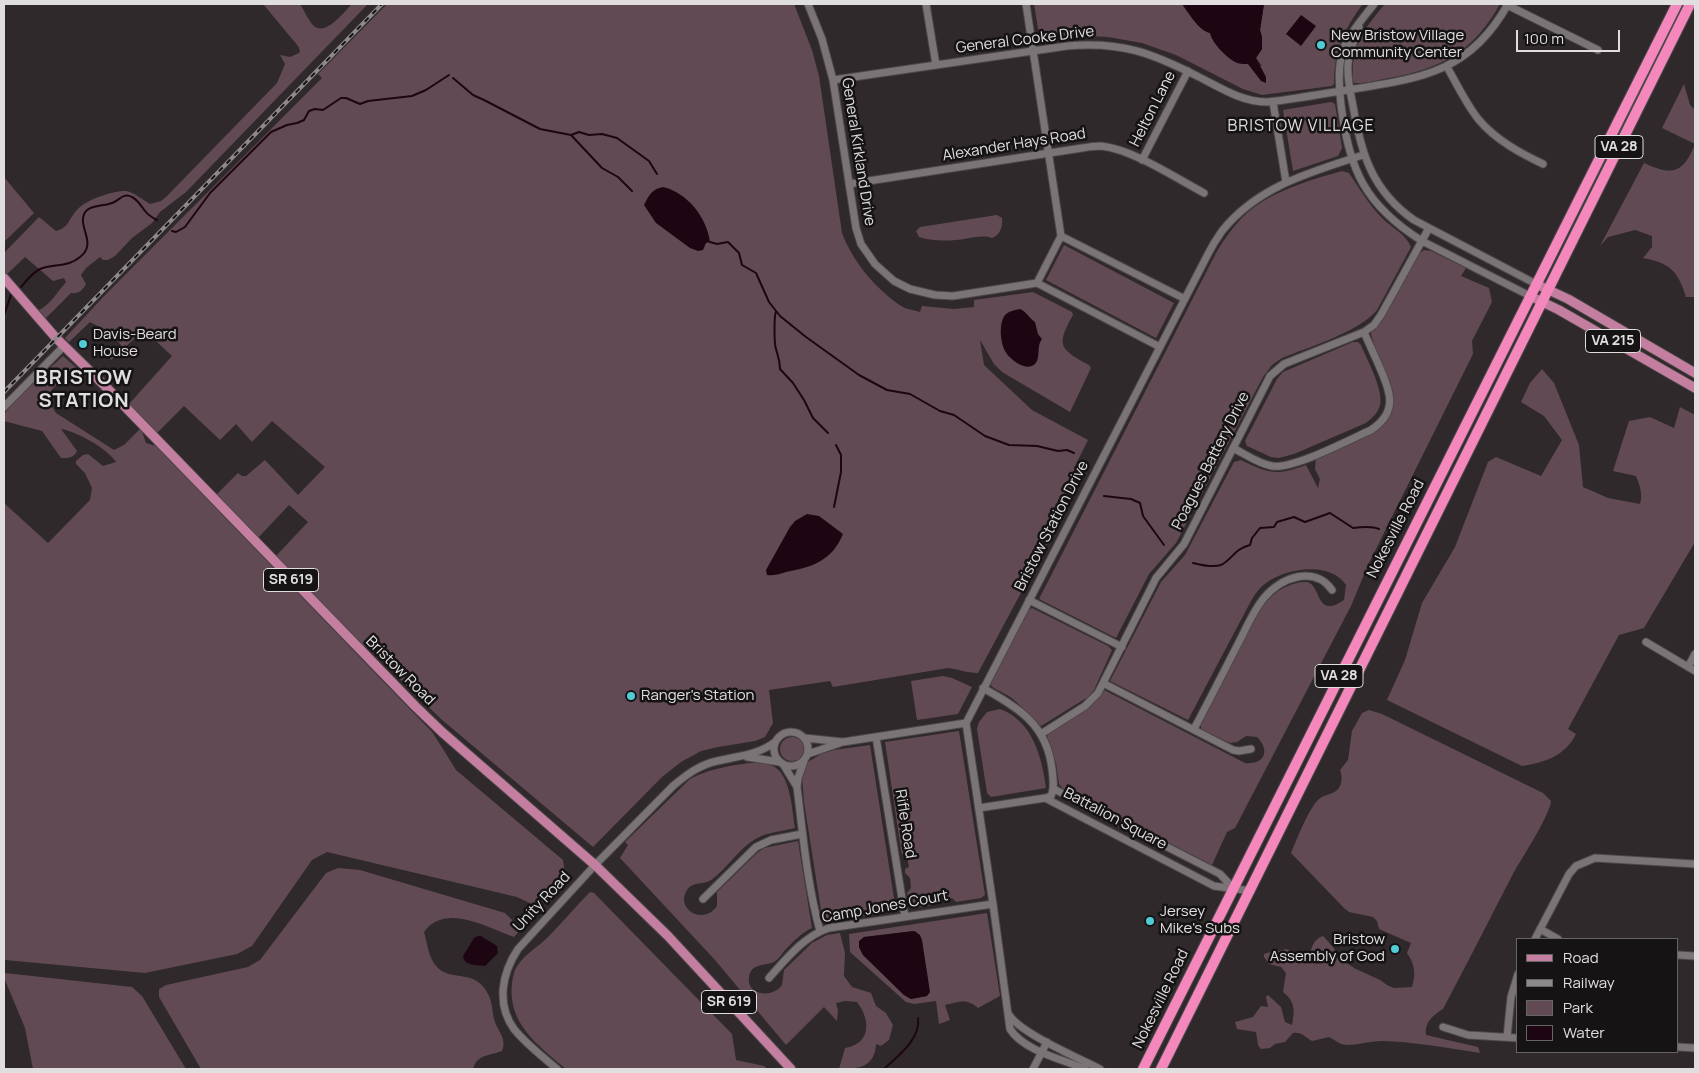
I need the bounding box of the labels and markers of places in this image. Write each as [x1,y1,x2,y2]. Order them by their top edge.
place label: New Bristow Village Community Center [1331,27,1464,62]
marker: New Bristow Village Community Center [1315,39,1327,51]
place label: Davis-Beard House [93,326,177,361]
marker: Davis-Beard House [77,338,89,350]
place label: Ranger's Station [641,687,755,705]
marker: Ranger's Station [625,690,637,702]
place label: Jersey Mike's Subs [1160,903,1240,938]
marker: Jersey Mike's Subs [1144,915,1156,927]
place label: Bristow Assembly of God [1270,931,1385,966]
marker: Bristow Assembly of God [1389,943,1401,955]

